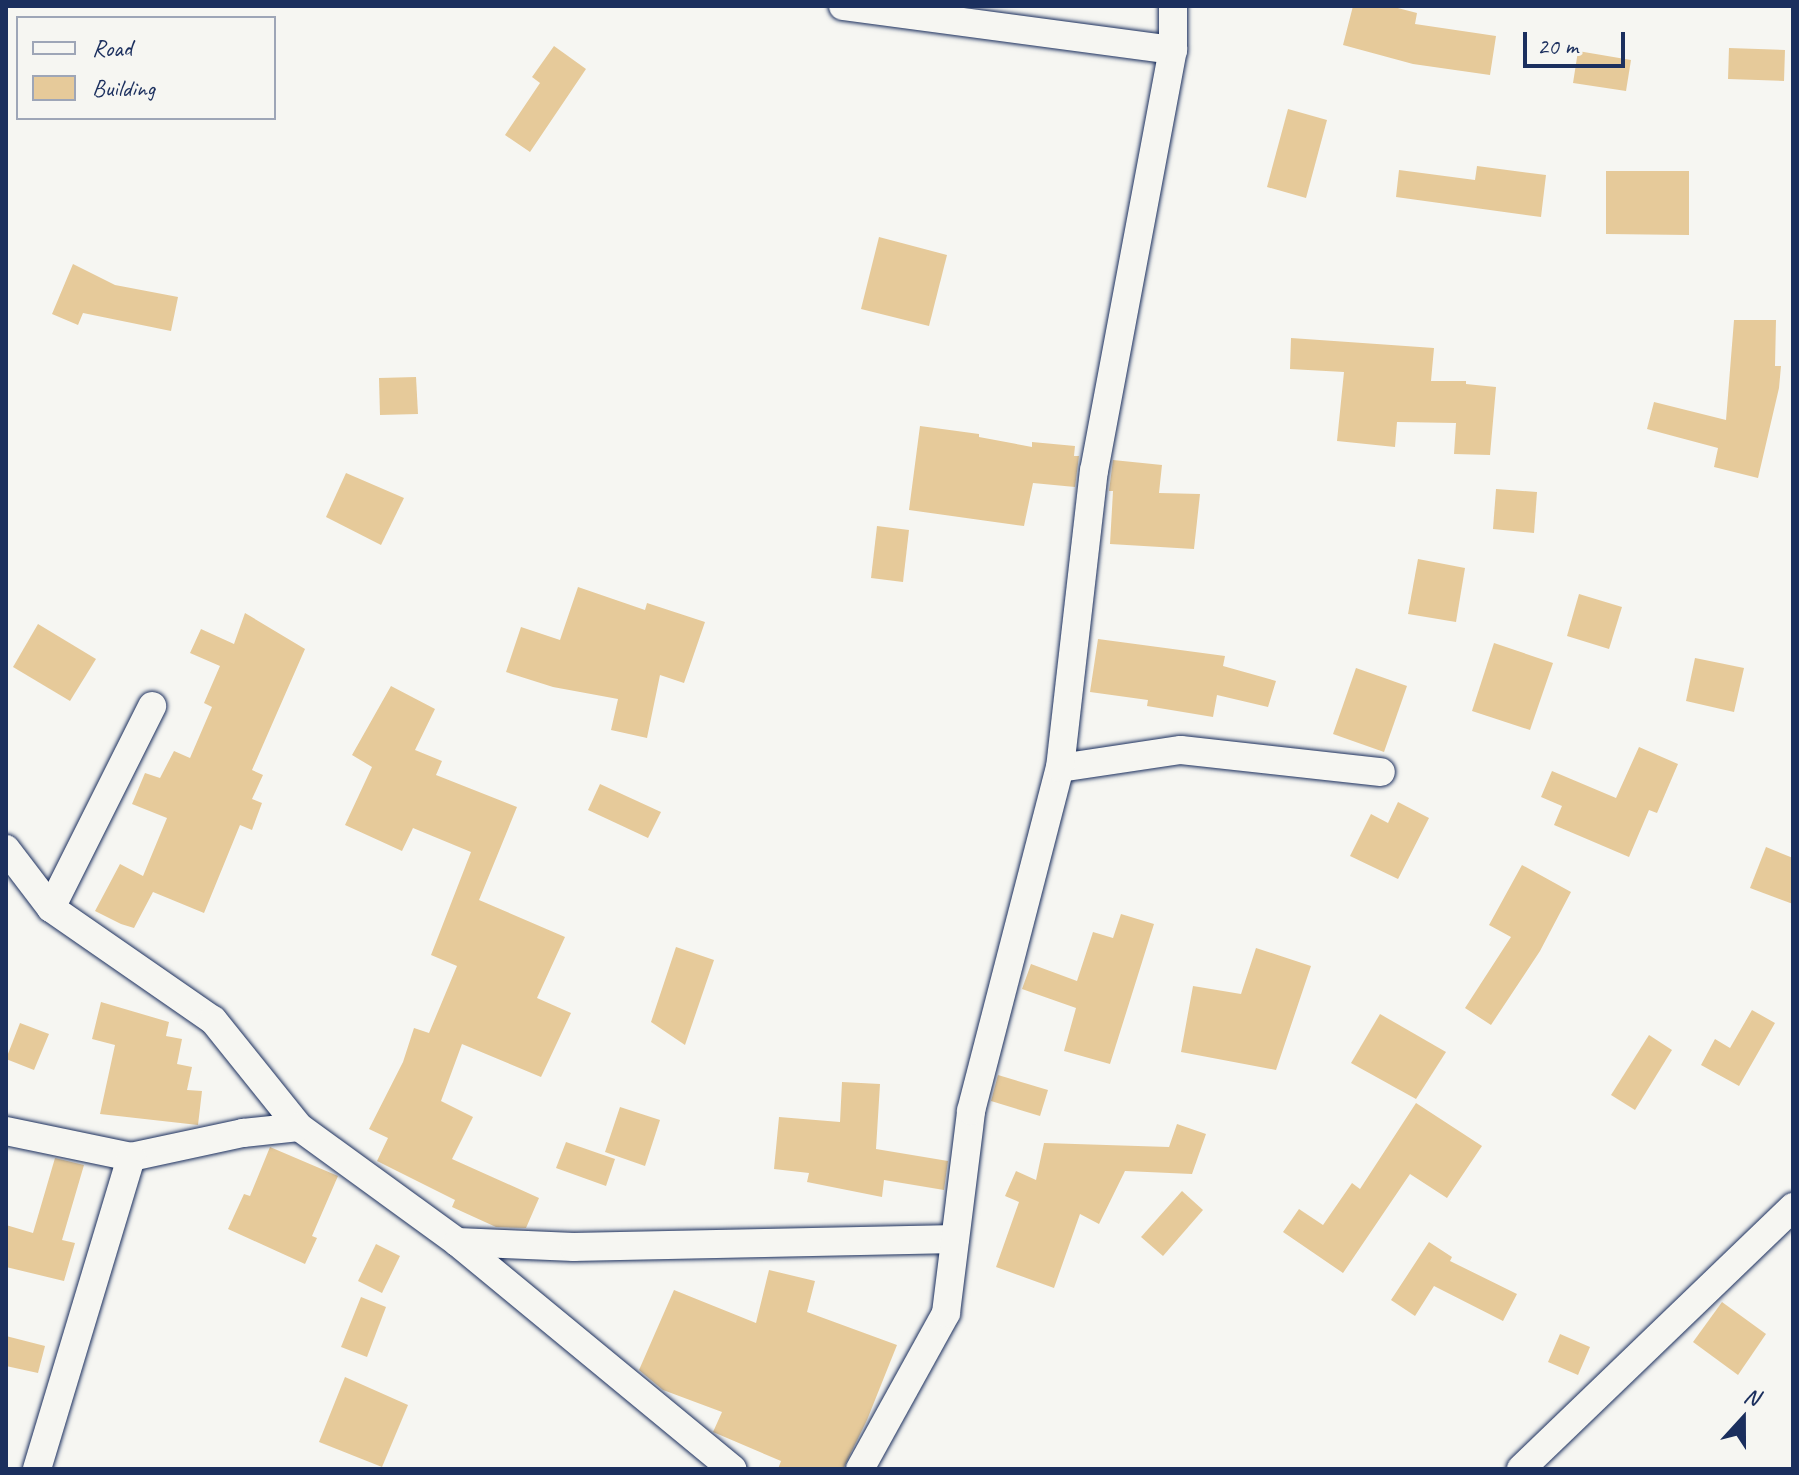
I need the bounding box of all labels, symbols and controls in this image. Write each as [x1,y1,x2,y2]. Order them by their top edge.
legend [16,16,276,120]
scale bar [1527,16,1629,66]
text: 20 m [1537,31,1578,61]
text: Road [92,33,132,63]
text: Building [92,73,155,103]
north arrow [1703,1379,1783,1459]
text: N [1740,1381,1763,1412]

